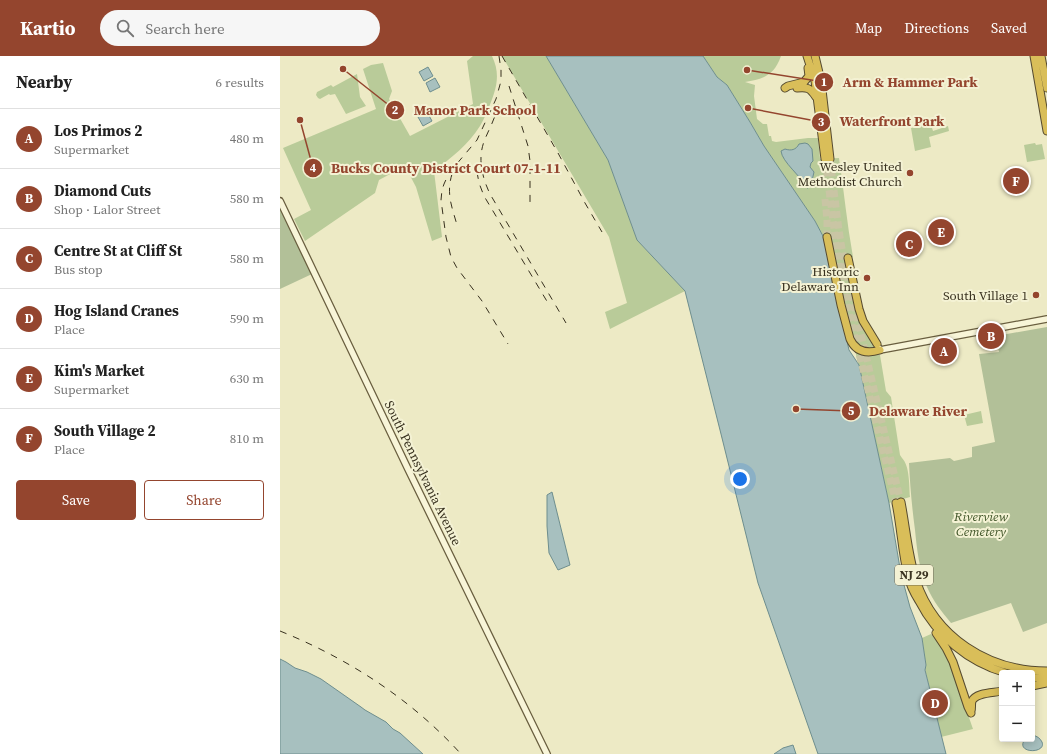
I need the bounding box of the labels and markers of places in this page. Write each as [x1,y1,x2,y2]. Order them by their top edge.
callout: Arm & Hammer Park [814,69,985,95]
callout: Manor Park School [385,97,544,123]
callout: Waterfront Park [811,109,952,135]
callout: Bucks County District Court 07-1-11 [303,155,569,181]
place label: Wesley United Methodist Church [798,158,903,190]
pin: F [1003,166,1029,196]
marker: Wesley United Methodist Church [905,168,915,178]
pin: E [928,217,954,247]
pin: C [896,229,922,259]
place label: Historic Delaware Inn [781,263,859,295]
marker: Historic Delaware Inn [862,273,872,283]
place label: South Village 1 [943,287,1028,304]
marker: South Village 1 [1031,290,1041,300]
pin: B [978,321,1004,351]
pin: A [931,336,957,366]
callout: Delaware River [841,398,975,424]
pin: D [922,688,948,718]

